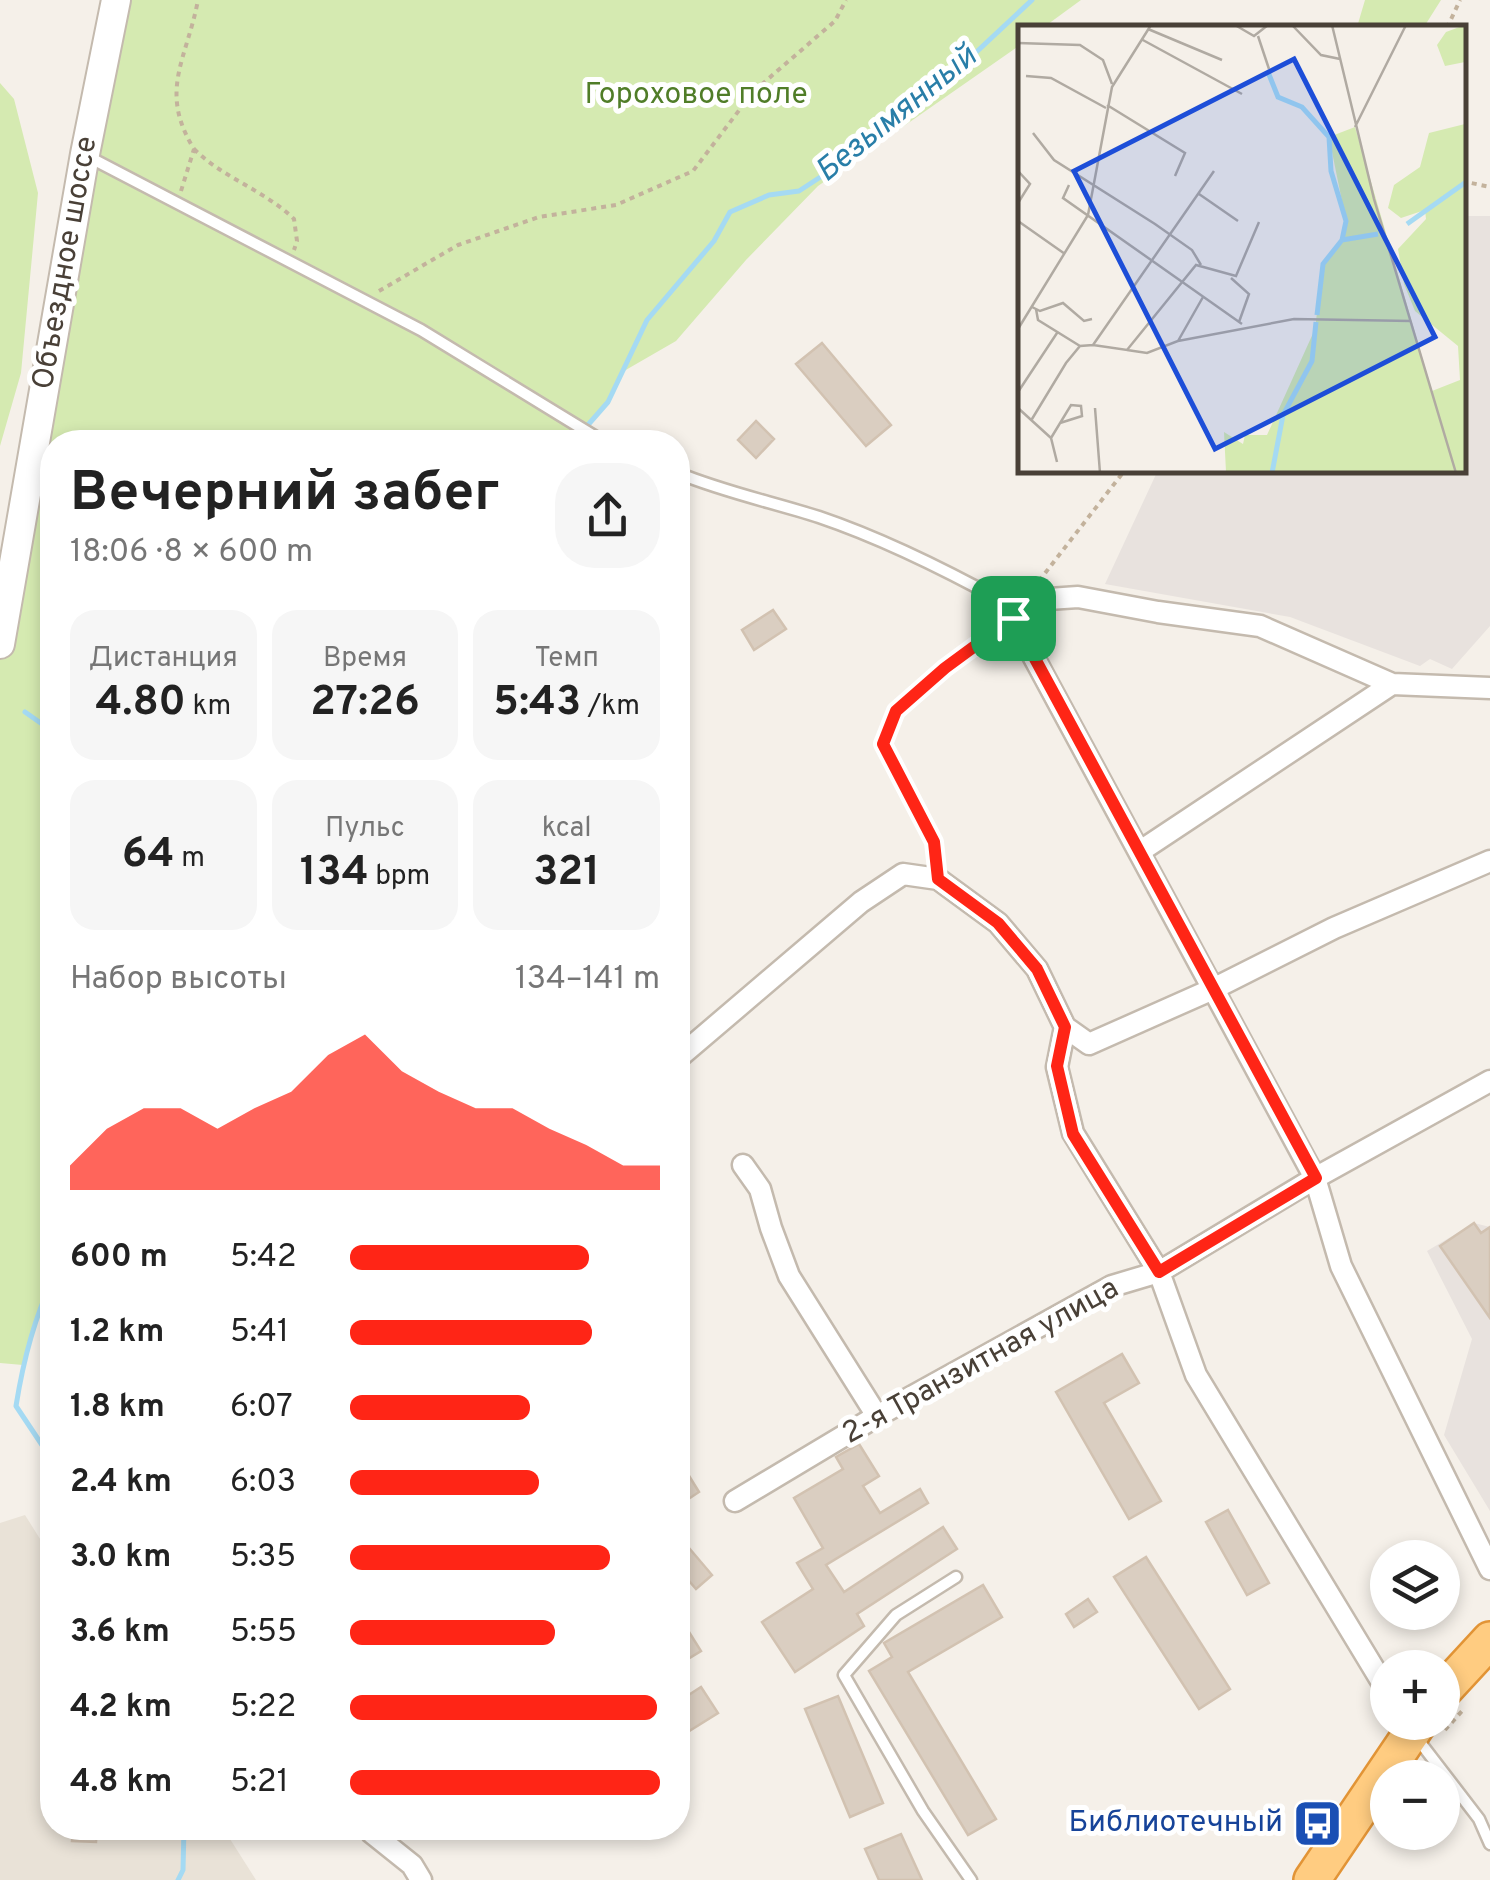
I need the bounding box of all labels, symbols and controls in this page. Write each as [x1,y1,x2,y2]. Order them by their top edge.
inset map [1018,25,1465,472]
water label: Безымянный [808,37,987,192]
park label: Гороховое поле [584,77,808,114]
street label: Объездное шоссе [26,134,106,392]
text: Вечерний забег [70,460,499,530]
button: share [555,463,660,568]
text: 18:06 · 8 × 600 m [70,533,313,573]
pin [971,576,1056,661]
icon: arrive [986,591,1041,646]
text: Дистанция [89,641,238,677]
text: Время [323,641,407,677]
text: Темп [534,641,599,677]
text: 4.80 [95,677,186,730]
text: 27:26 [310,677,420,730]
text: 5:43 [493,677,581,730]
text: km [186,689,231,725]
text: /km [581,689,640,725]
text: Пульс [325,811,405,847]
text: kcal [542,811,592,847]
text: 64 [122,829,175,882]
text: m [175,841,205,877]
text: 134 [300,847,369,900]
text: 321 [533,847,600,900]
text: bpm [369,859,430,895]
text: Набор высоты [70,960,287,1000]
text: 134–141 m [515,960,660,1000]
text: 600 m [70,1238,168,1278]
text: 5:42 [230,1238,297,1278]
street label: 2-я Транзитная улица [836,1271,1126,1453]
text: 1.2 km [70,1313,164,1353]
text: 5:41 [230,1313,289,1353]
text: 1.8 km [70,1388,165,1428]
text: 6:07 [230,1388,293,1428]
text: 2.4 km [70,1463,172,1503]
text: 6:03 [230,1463,296,1503]
text: 3.0 km [70,1538,171,1578]
text: 5:35 [230,1538,296,1578]
map controls [1370,1540,1460,1850]
button: layers [1370,1540,1460,1630]
text: 3.6 km [70,1613,170,1653]
text: 5:55 [230,1613,297,1653]
button: + [1370,1650,1460,1740]
text: 4.2 km [70,1688,172,1728]
text: 5:22 [230,1688,296,1728]
button: − [1370,1760,1460,1850]
text: 4.8 km [70,1763,172,1803]
text: 5:21 [230,1763,289,1803]
bus stop icon: Библиотечный [1292,1797,1344,1849]
place label: Библиотечный [1068,1805,1283,1842]

